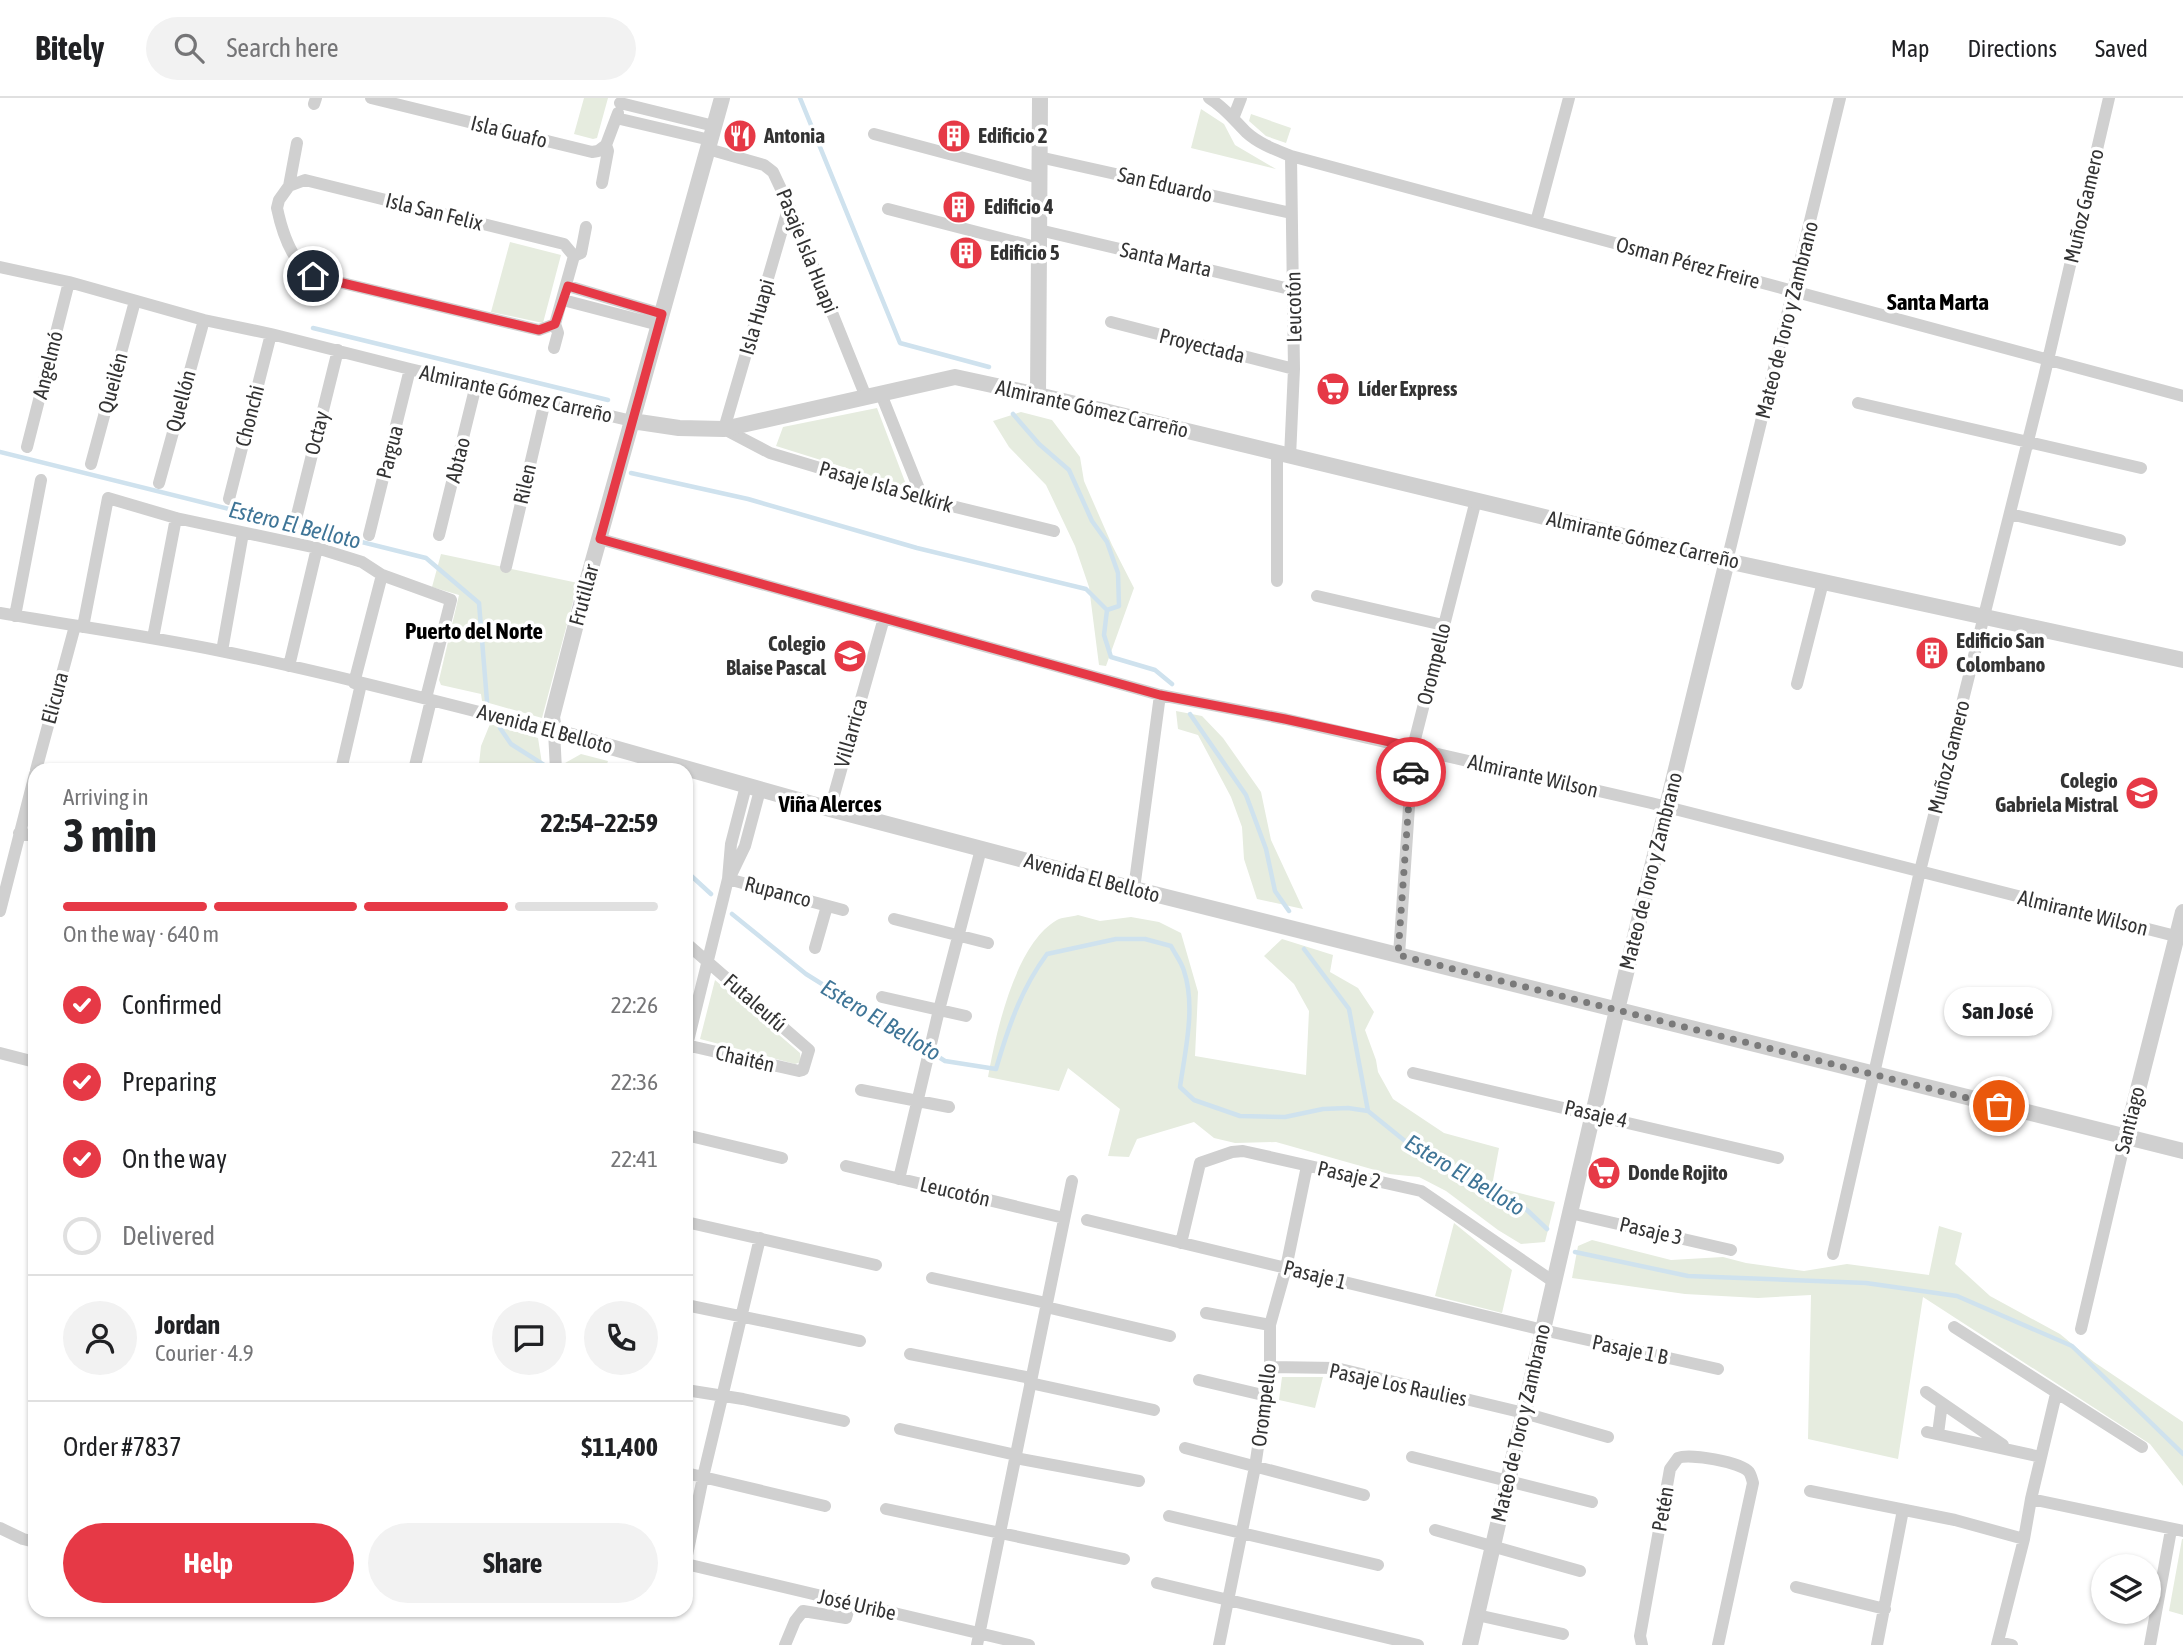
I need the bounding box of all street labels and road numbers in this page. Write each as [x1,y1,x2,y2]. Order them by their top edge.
street label: Isla Guafo [469,110,550,152]
street label: Muñoz Gamero [2058,147,2108,265]
street label: San Eduardo [1116,161,1215,207]
street label: Pasaje Isla Huapi [772,185,844,316]
street label: Isla San Felix [383,187,486,235]
street label: Mateo de Toro y Zambrano [1750,219,1822,421]
street label: Osman Pérez Freire [1614,231,1763,293]
street label: Santa Marta [1118,237,1214,281]
street label: Leucotón [1280,271,1306,343]
street label: Isla Huapi [734,276,778,357]
street label: Proyectada [1157,323,1248,367]
street label: Angelmó [27,328,67,401]
street label: Queilén [92,350,132,416]
street label: Almirante Gómez Carreño [418,359,615,427]
street label: Quellón [160,367,200,434]
street label: Almirante Gómez Carreño [994,374,1191,442]
street label: Chonchi [230,383,268,449]
street label: Octay [299,408,333,457]
street label: Pargua [371,423,407,481]
street label: Abtao [440,435,474,485]
street label: Pasaje Isla Selkirk [817,456,956,517]
street label: Rilen [508,461,540,506]
street label: Almirante Gómez Carreño [1545,505,1742,573]
street label: Frutillar [563,561,603,628]
street label: Orompello [1411,620,1455,707]
street label: Elicura [36,669,72,726]
street label: Villarrica [829,695,871,770]
street label: Avenida El Belloto [475,698,616,758]
street label: Muñoz Gamero [1922,698,1974,816]
street label: Almirante Wilson [1466,748,1601,802]
street label: Mateo de Toro y Zambrano [1614,770,1686,972]
street label: Avenida El Belloto [1022,847,1163,907]
street label: Rupanco [742,871,814,911]
street label: Almirante Wilson [2016,884,2151,940]
street label: Futaleufú [719,969,792,1036]
street label: Chaitén [713,1040,777,1076]
street label: Santiago [2109,1084,2149,1156]
street label: Pasaje 4 [1562,1094,1630,1132]
street label: Pasaje 2 [1315,1155,1383,1193]
street label: Leucotón [918,1171,993,1211]
street label: Pasaje 3 [1617,1211,1685,1249]
street label: Pasaje 1 [1281,1255,1349,1293]
street label: Mateo de Toro y Zambrano [1486,1321,1554,1524]
street label: Pasaje 1 B [1590,1329,1670,1369]
street label: Pasaje Los Raulies [1327,1358,1469,1410]
street label: Orompello [1246,1362,1280,1448]
street label: Petén [1646,1484,1678,1533]
street label: José Uribe [816,1583,899,1625]

